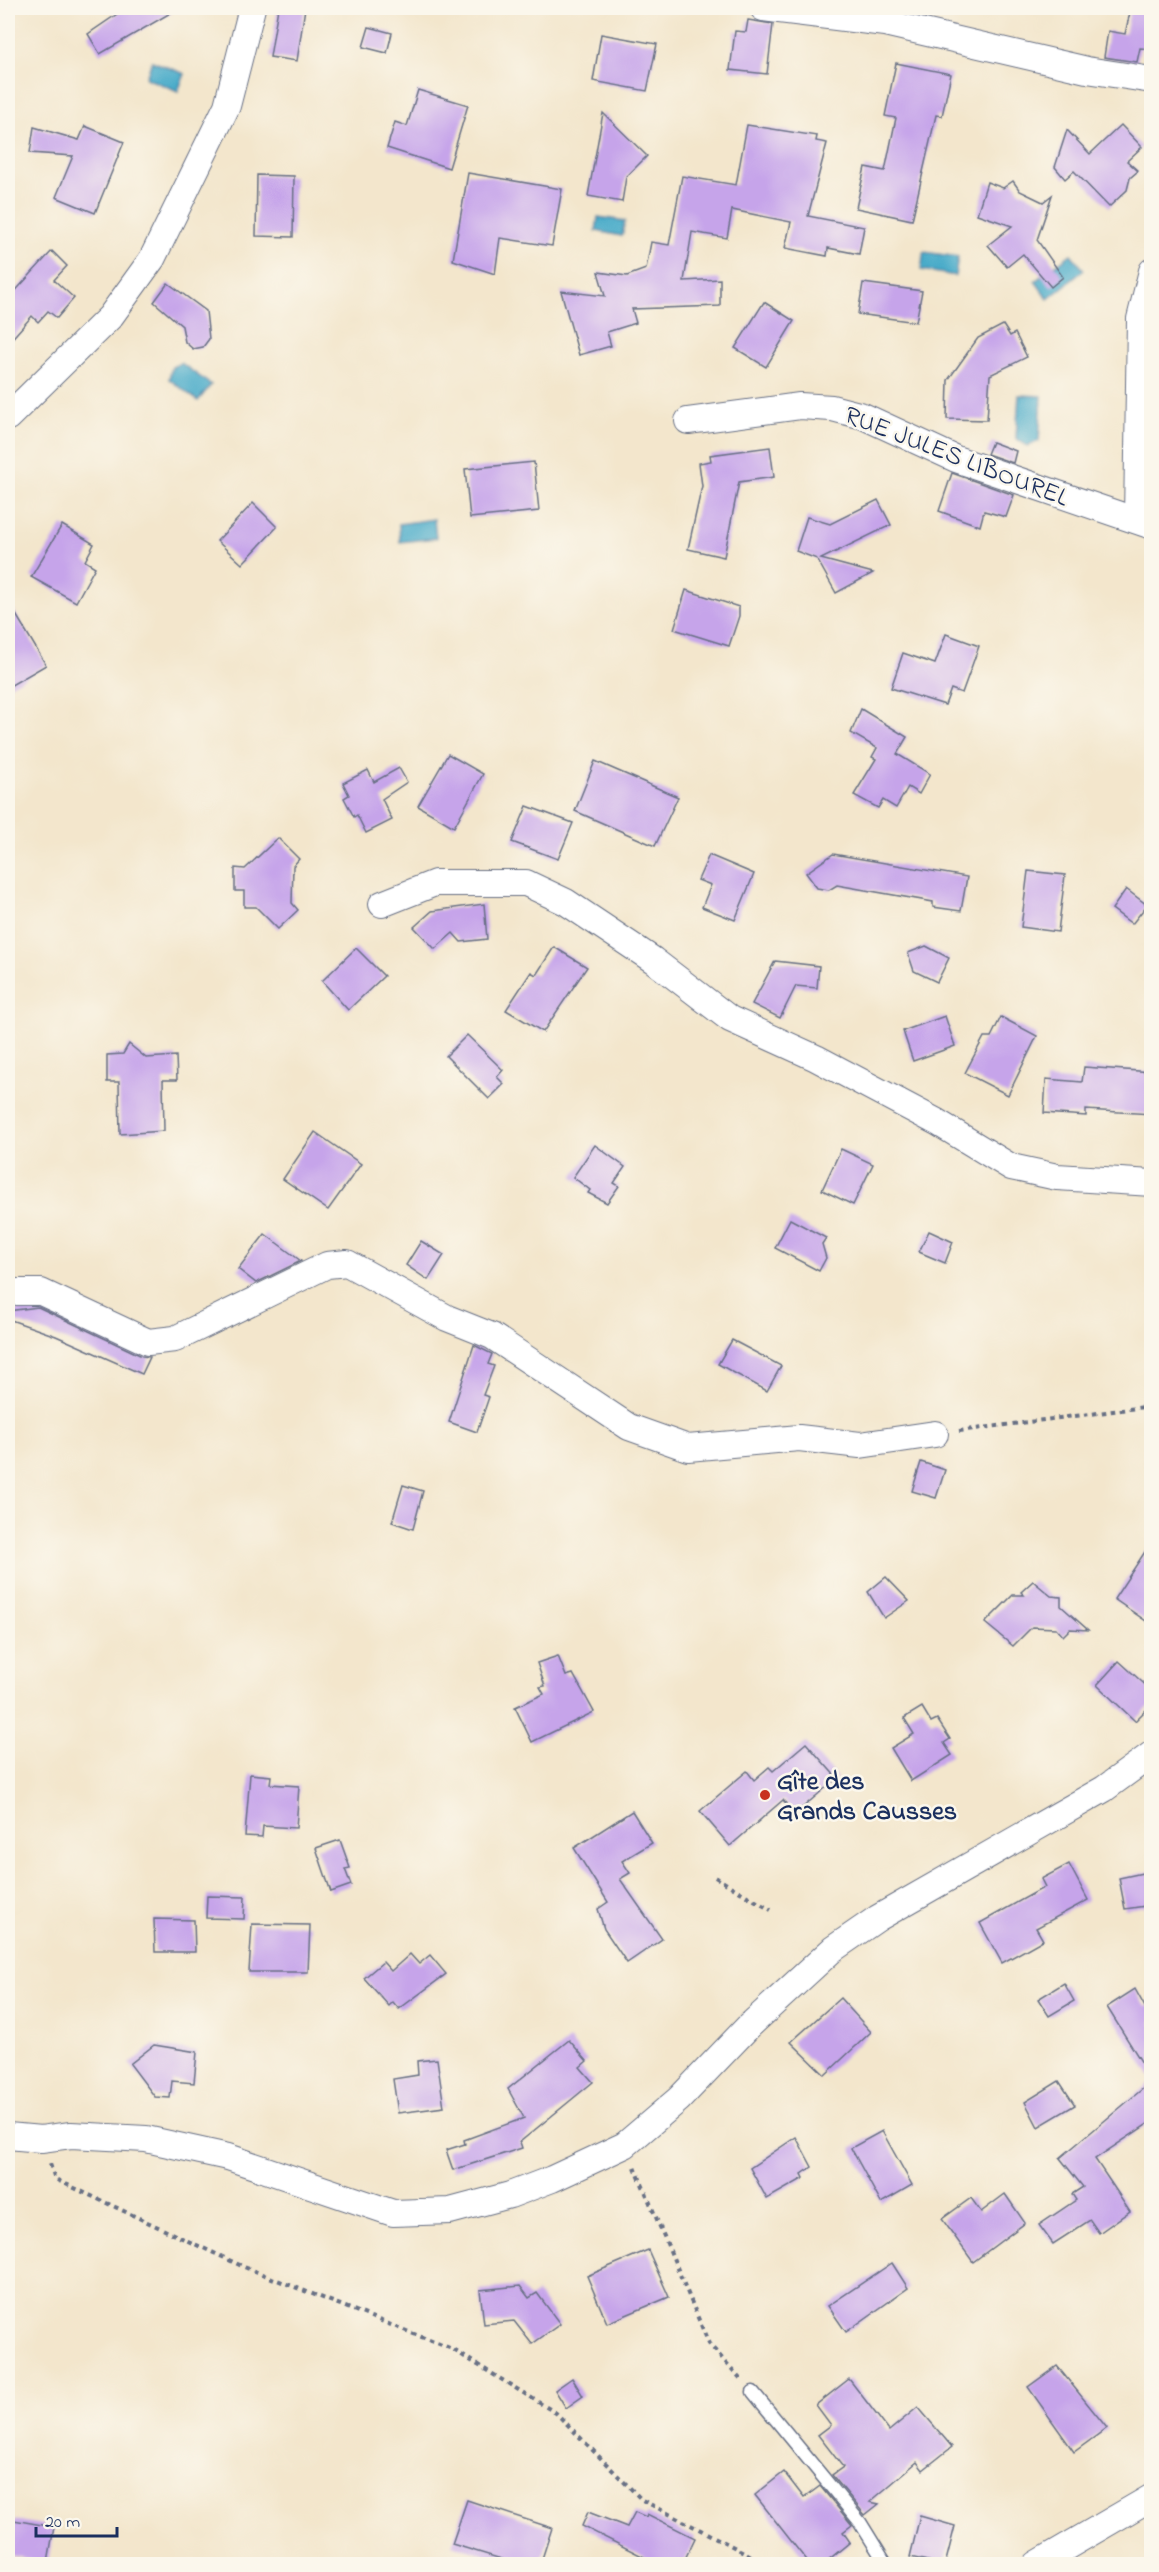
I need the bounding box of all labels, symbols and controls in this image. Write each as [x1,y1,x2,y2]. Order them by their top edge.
street label: RUE JULES LIBOUREL [838,398,1074,518]
place label: Gîte des Grands Causses [777,1764,957,1832]
marker: Gîte des Grands Causses [758,1788,772,1802]
scale bar [36,2500,117,2538]
text: 20 m [45,2510,80,2536]

